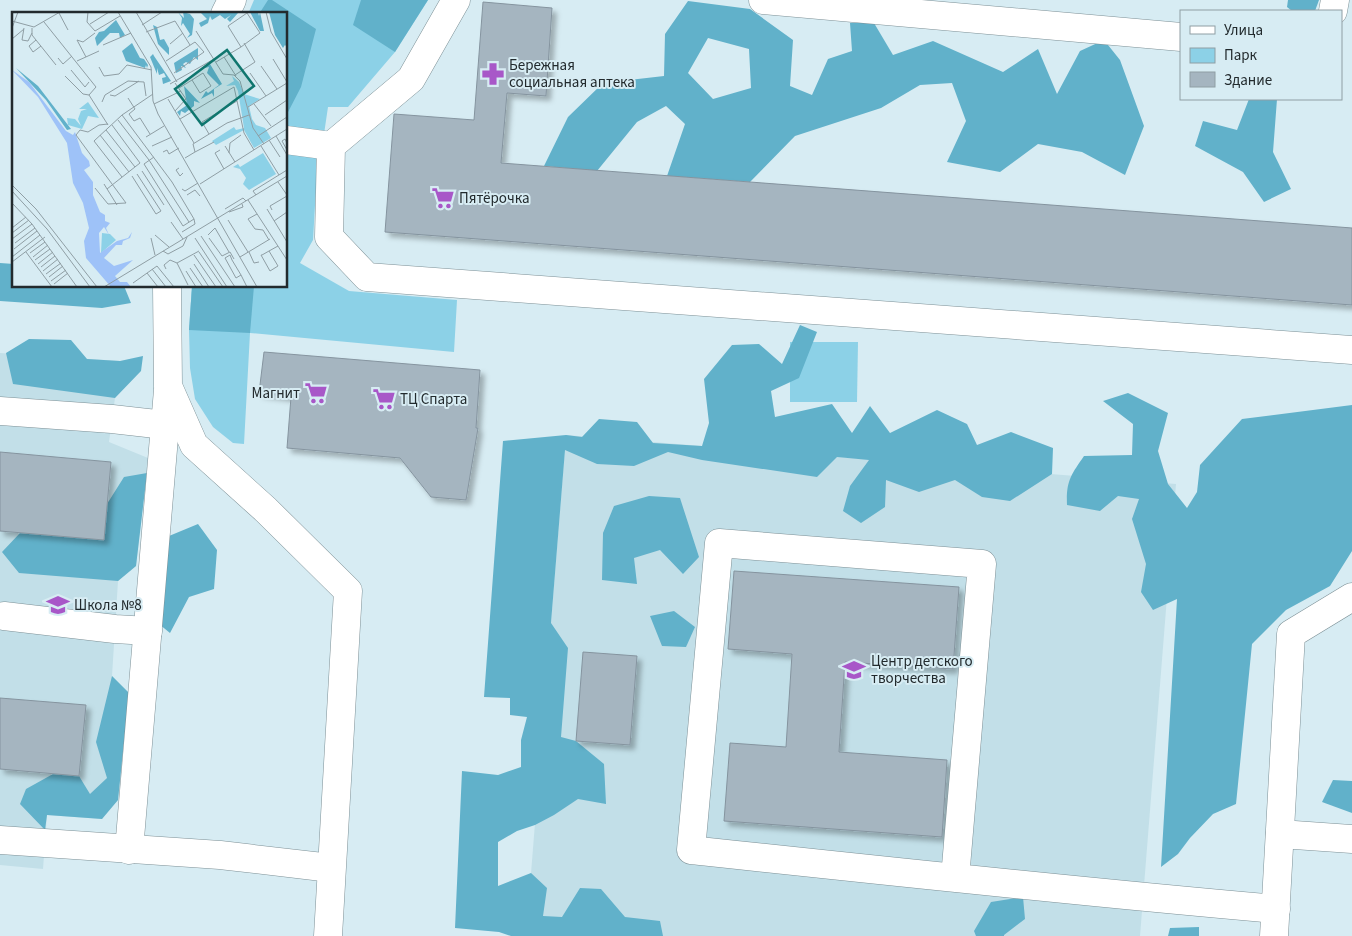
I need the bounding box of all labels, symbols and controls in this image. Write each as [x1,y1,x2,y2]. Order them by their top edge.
legend [1180,10,1342,100]
inset map [12,12,288,288]
text: Улица [1224,20,1263,41]
text: Парк [1224,45,1258,66]
place label: Бережная социальная аптека [509,55,635,93]
pharmacy icon: Бережная социальная аптека [480,61,506,87]
text: Здание [1224,70,1272,91]
supermarket icon: Пятёрочка [430,185,456,211]
place label: Пятёрочка [459,188,530,209]
supermarket icon: Магнит [303,380,329,406]
place label: Магнит [252,383,300,404]
supermarket icon: ТЦ Спарта [371,386,397,412]
place label: ТЦ Спарта [400,389,467,410]
school or university icon: Школа №8 [45,592,71,618]
place label: Школа №8 [74,595,142,616]
place label: Центр детского творчества [871,651,973,689]
school or university icon: Центр детского творчества [841,657,867,683]

